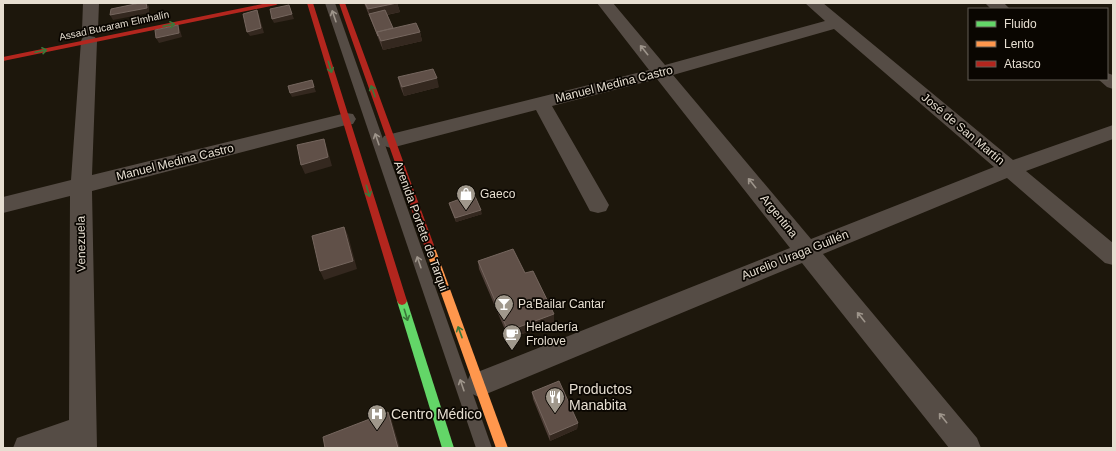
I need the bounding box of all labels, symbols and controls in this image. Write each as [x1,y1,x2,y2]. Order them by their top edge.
street label: Assad Bucaram Elmhalín [58,8,170,43]
legend [968,8,1108,80]
one-way arrow [330,11,338,23]
text: Fluido [1004,17,1037,31]
one-way arrow [162,20,175,28]
text: Lento [1004,37,1034,51]
one-way arrow [639,45,648,56]
one-way arrow [34,46,47,54]
text: Atasco [1004,57,1041,71]
one-way arrow [327,60,334,73]
street label: Manuel Medina Castro [554,63,675,105]
one-way arrow [369,86,377,98]
street label: José de San Martín [919,90,1007,168]
one-way arrow [372,133,380,145]
street label: Manuel Medina Castro [115,141,236,183]
street label: Avenida Portete de Tarqui [391,159,451,293]
one-way arrow [748,178,757,189]
shop icon: Gaeco [455,183,477,211]
one-way arrow [365,185,372,198]
place label: Gaeco [480,187,516,201]
street label: Argentina [757,192,801,241]
street label: Venezuela [74,216,88,272]
street label: Aurelio Uraga Guillén [739,227,851,283]
one-way arrow [415,256,423,268]
bar icon: Pa'Bailar Cantar [493,293,515,321]
place label: Pa'Bailar Cantar [518,297,605,311]
one-way arrow [403,309,411,321]
one-way arrow [857,311,866,322]
place label: Heladería Frolove [526,320,578,348]
cafe icon: Heladería Frolove [501,323,523,351]
one-way arrow [456,326,463,339]
one-way arrow [458,378,465,391]
place label: Productos Manabita [569,381,632,413]
restaurant icon: Productos Manabita [544,386,566,414]
hospital icon: Centro Médico [366,403,388,431]
place label: Centro Médico [391,406,482,422]
one-way arrow [939,412,947,423]

